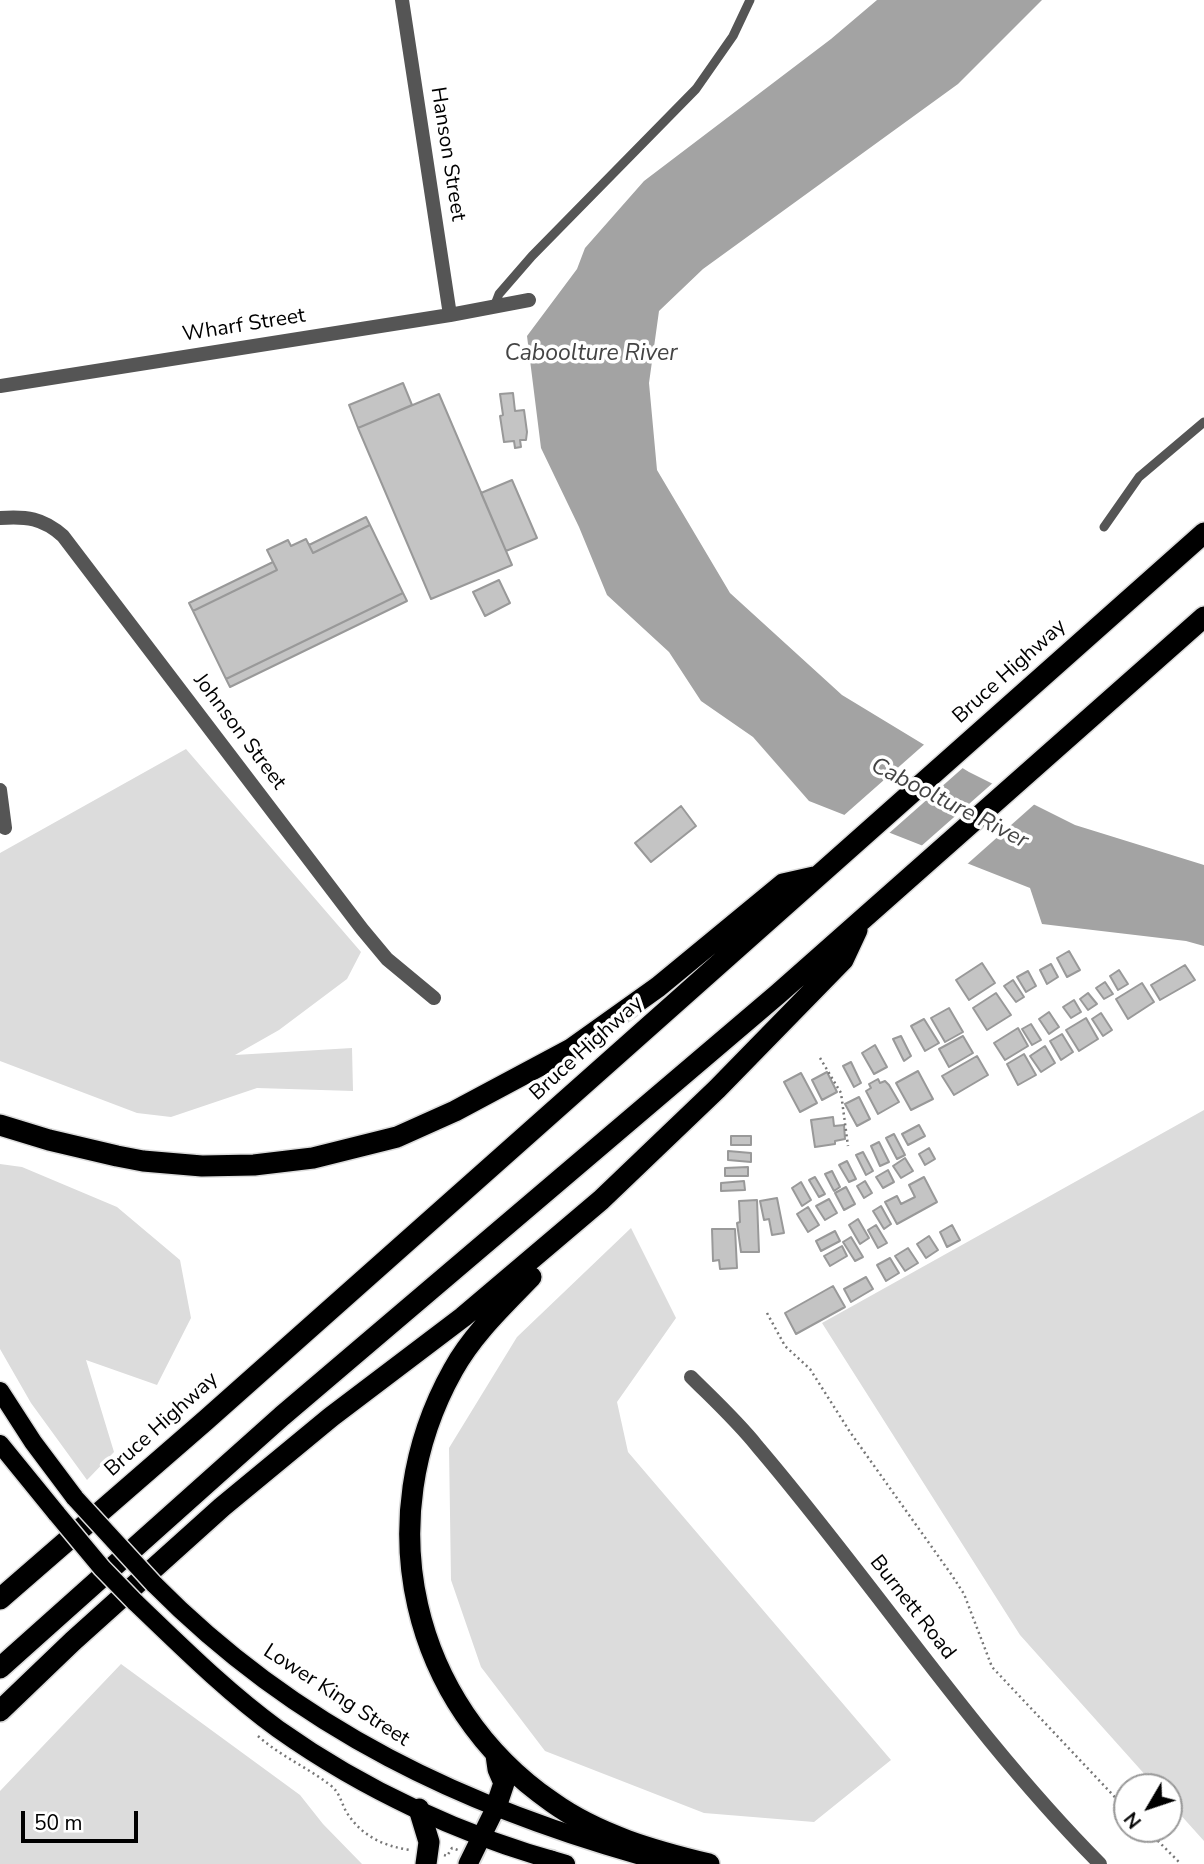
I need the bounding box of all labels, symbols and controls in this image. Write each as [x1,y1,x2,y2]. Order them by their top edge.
street label: Hanson Street [424,85,470,223]
street label: Wharf Street [181,304,307,348]
water label: Caboolture River [505,340,677,368]
street label: Bruce Highway [948,615,1072,729]
street label: Johnson Street [187,669,291,795]
water label: Caboolture River [866,752,1032,856]
street label: Bruce Highway [525,992,649,1106]
street label: Bruce Highway [100,1368,224,1482]
street label: Burnett Road [864,1551,960,1665]
street label: Lower King Street [258,1639,414,1753]
north arrow [1113,1773,1183,1843]
scale bar [24,1798,142,1842]
text: N [1119,1806,1148,1834]
text: 50 m [34,1809,83,1837]

